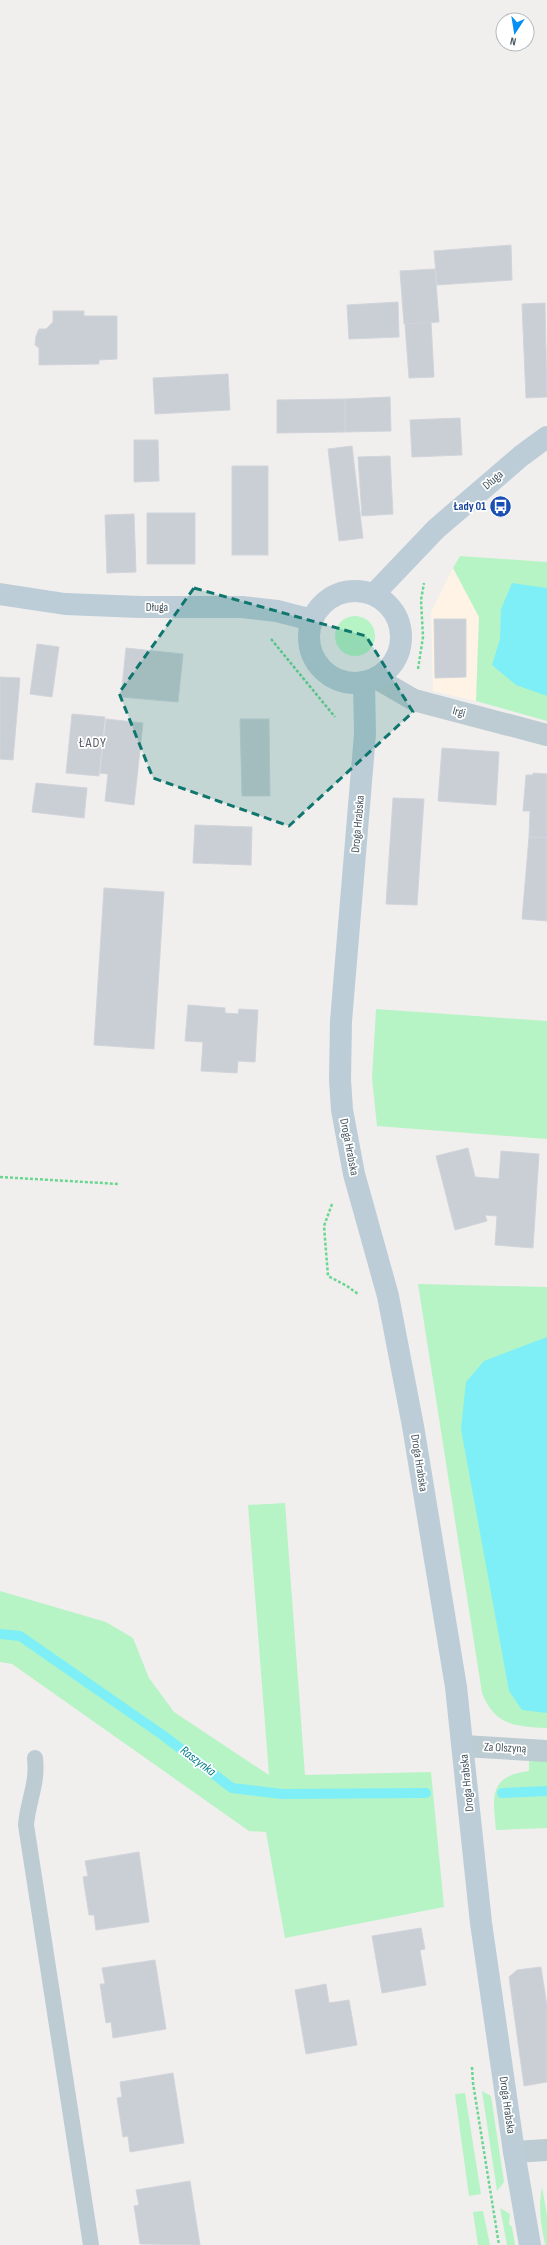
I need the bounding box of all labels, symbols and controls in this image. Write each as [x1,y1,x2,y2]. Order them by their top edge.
north arrow [495,12,535,52]
text: N [509,34,517,48]
street label: Długa [480,467,507,493]
bus stop icon: Łady 01 [488,493,514,519]
place label: Łady 01 [453,499,486,514]
street label: Długa [146,600,169,615]
street label: Irgi [451,703,467,721]
district label: ŁADY [78,734,107,751]
street label: Droga Hrabska [348,794,368,853]
street label: Droga Hrabska [336,1117,362,1177]
street label: Droga Hrabska [407,1433,431,1493]
street label: Za Olszyną [483,1739,527,1757]
water label: Raszynka [177,1742,219,1780]
street label: Droga Hrabska [456,1753,477,1812]
street label: Droga Hrabska [496,2075,518,2135]

